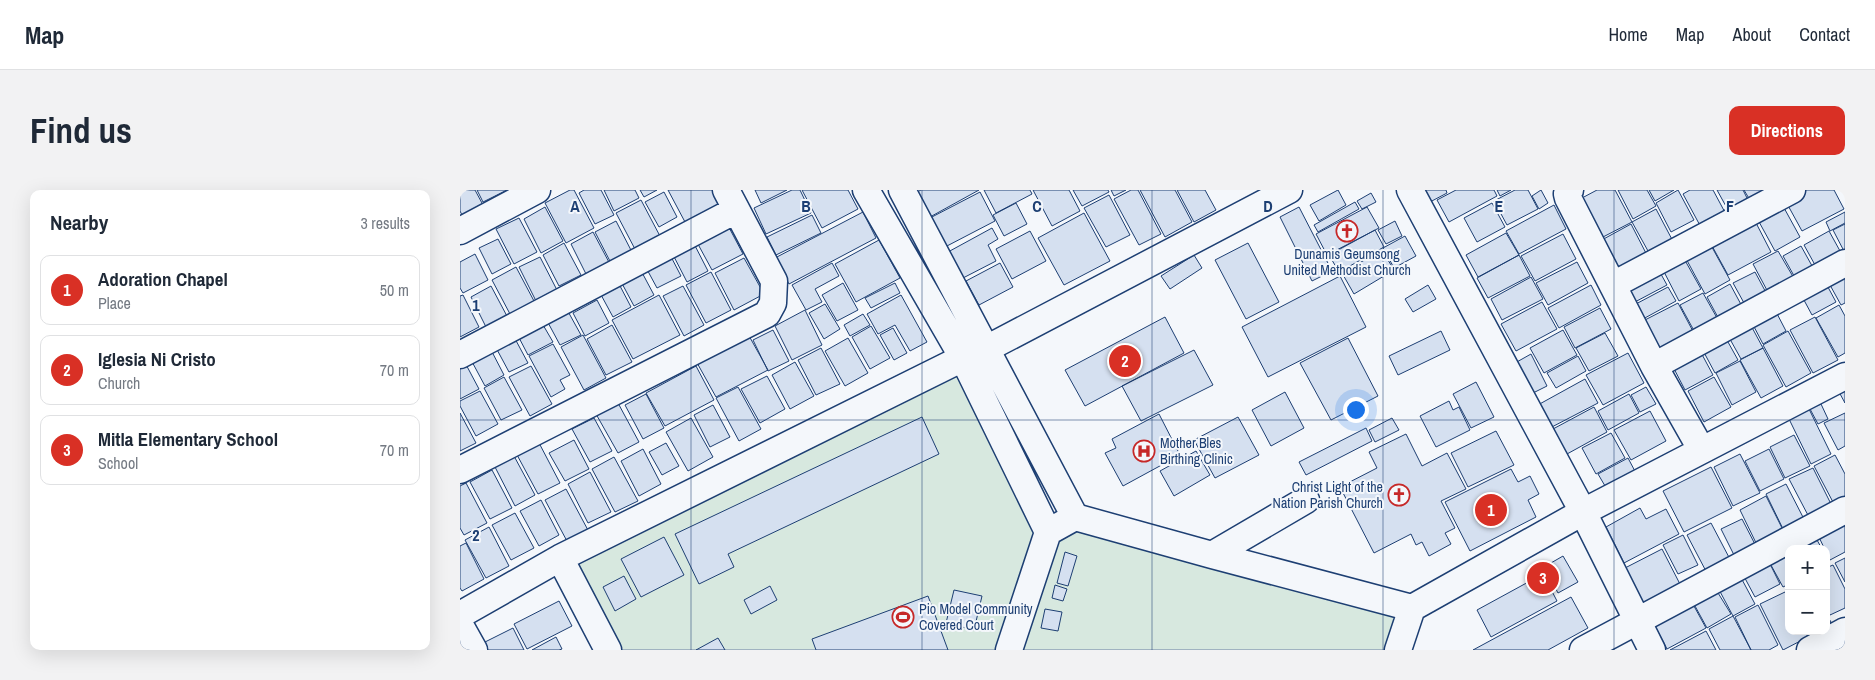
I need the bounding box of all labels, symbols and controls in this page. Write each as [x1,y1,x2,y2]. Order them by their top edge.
text: Map [25,19,64,51]
text: Home [1608,22,1648,47]
text: Map [1676,22,1705,47]
text: About [1733,22,1771,47]
text: Contact [1799,22,1850,47]
button: Directions [1729,106,1845,155]
text: Find us [30,107,132,154]
text: A [570,195,580,217]
text: B [801,195,811,217]
text: C [1032,195,1042,217]
text: D [1263,195,1273,217]
text: E [1495,195,1504,217]
text: F [1726,195,1734,217]
text: Nearby [50,208,108,237]
text: 3 results [360,212,410,234]
church icon: Dunamis Geumsong United Methodist Church [1335,219,1359,243]
place label: Dunamis Geumsong United Methodist Church [1283,245,1411,279]
text: Adoration Chapel [98,266,228,292]
text: 1 [63,279,71,301]
text: 50 m [380,279,409,301]
text: Place [98,292,131,314]
text: 1 [472,294,480,316]
pin: 2 [1109,342,1141,380]
text: Iglesia Ni Cristo [98,346,216,372]
text: 2 [63,359,71,381]
text: 70 m [380,359,409,381]
text: Church [98,372,140,394]
your location [1343,397,1369,423]
text: Mitla Elementary School [98,426,278,452]
place label: Mother Bles Birthing Clinic [1160,434,1233,468]
text: 3 [63,439,71,461]
text: 70 m [380,439,409,461]
hospital icon: Mother Bles Birthing Clinic [1132,439,1156,463]
text: School [98,452,138,474]
place label: Christ Light of the Nation Parish Church [1273,478,1383,512]
church icon: Christ Light of the Nation Parish Church [1387,483,1411,507]
pin: 1 [1475,491,1507,529]
text: 2 [472,524,480,546]
map controls [1785,545,1830,635]
button: + [1785,545,1830,590]
pin: 3 [1527,559,1559,597]
button: − [1785,590,1830,635]
place label: Pio Model Community Covered Court [919,600,1033,634]
sports icon: Pio Model Community Covered Court [891,605,915,629]

